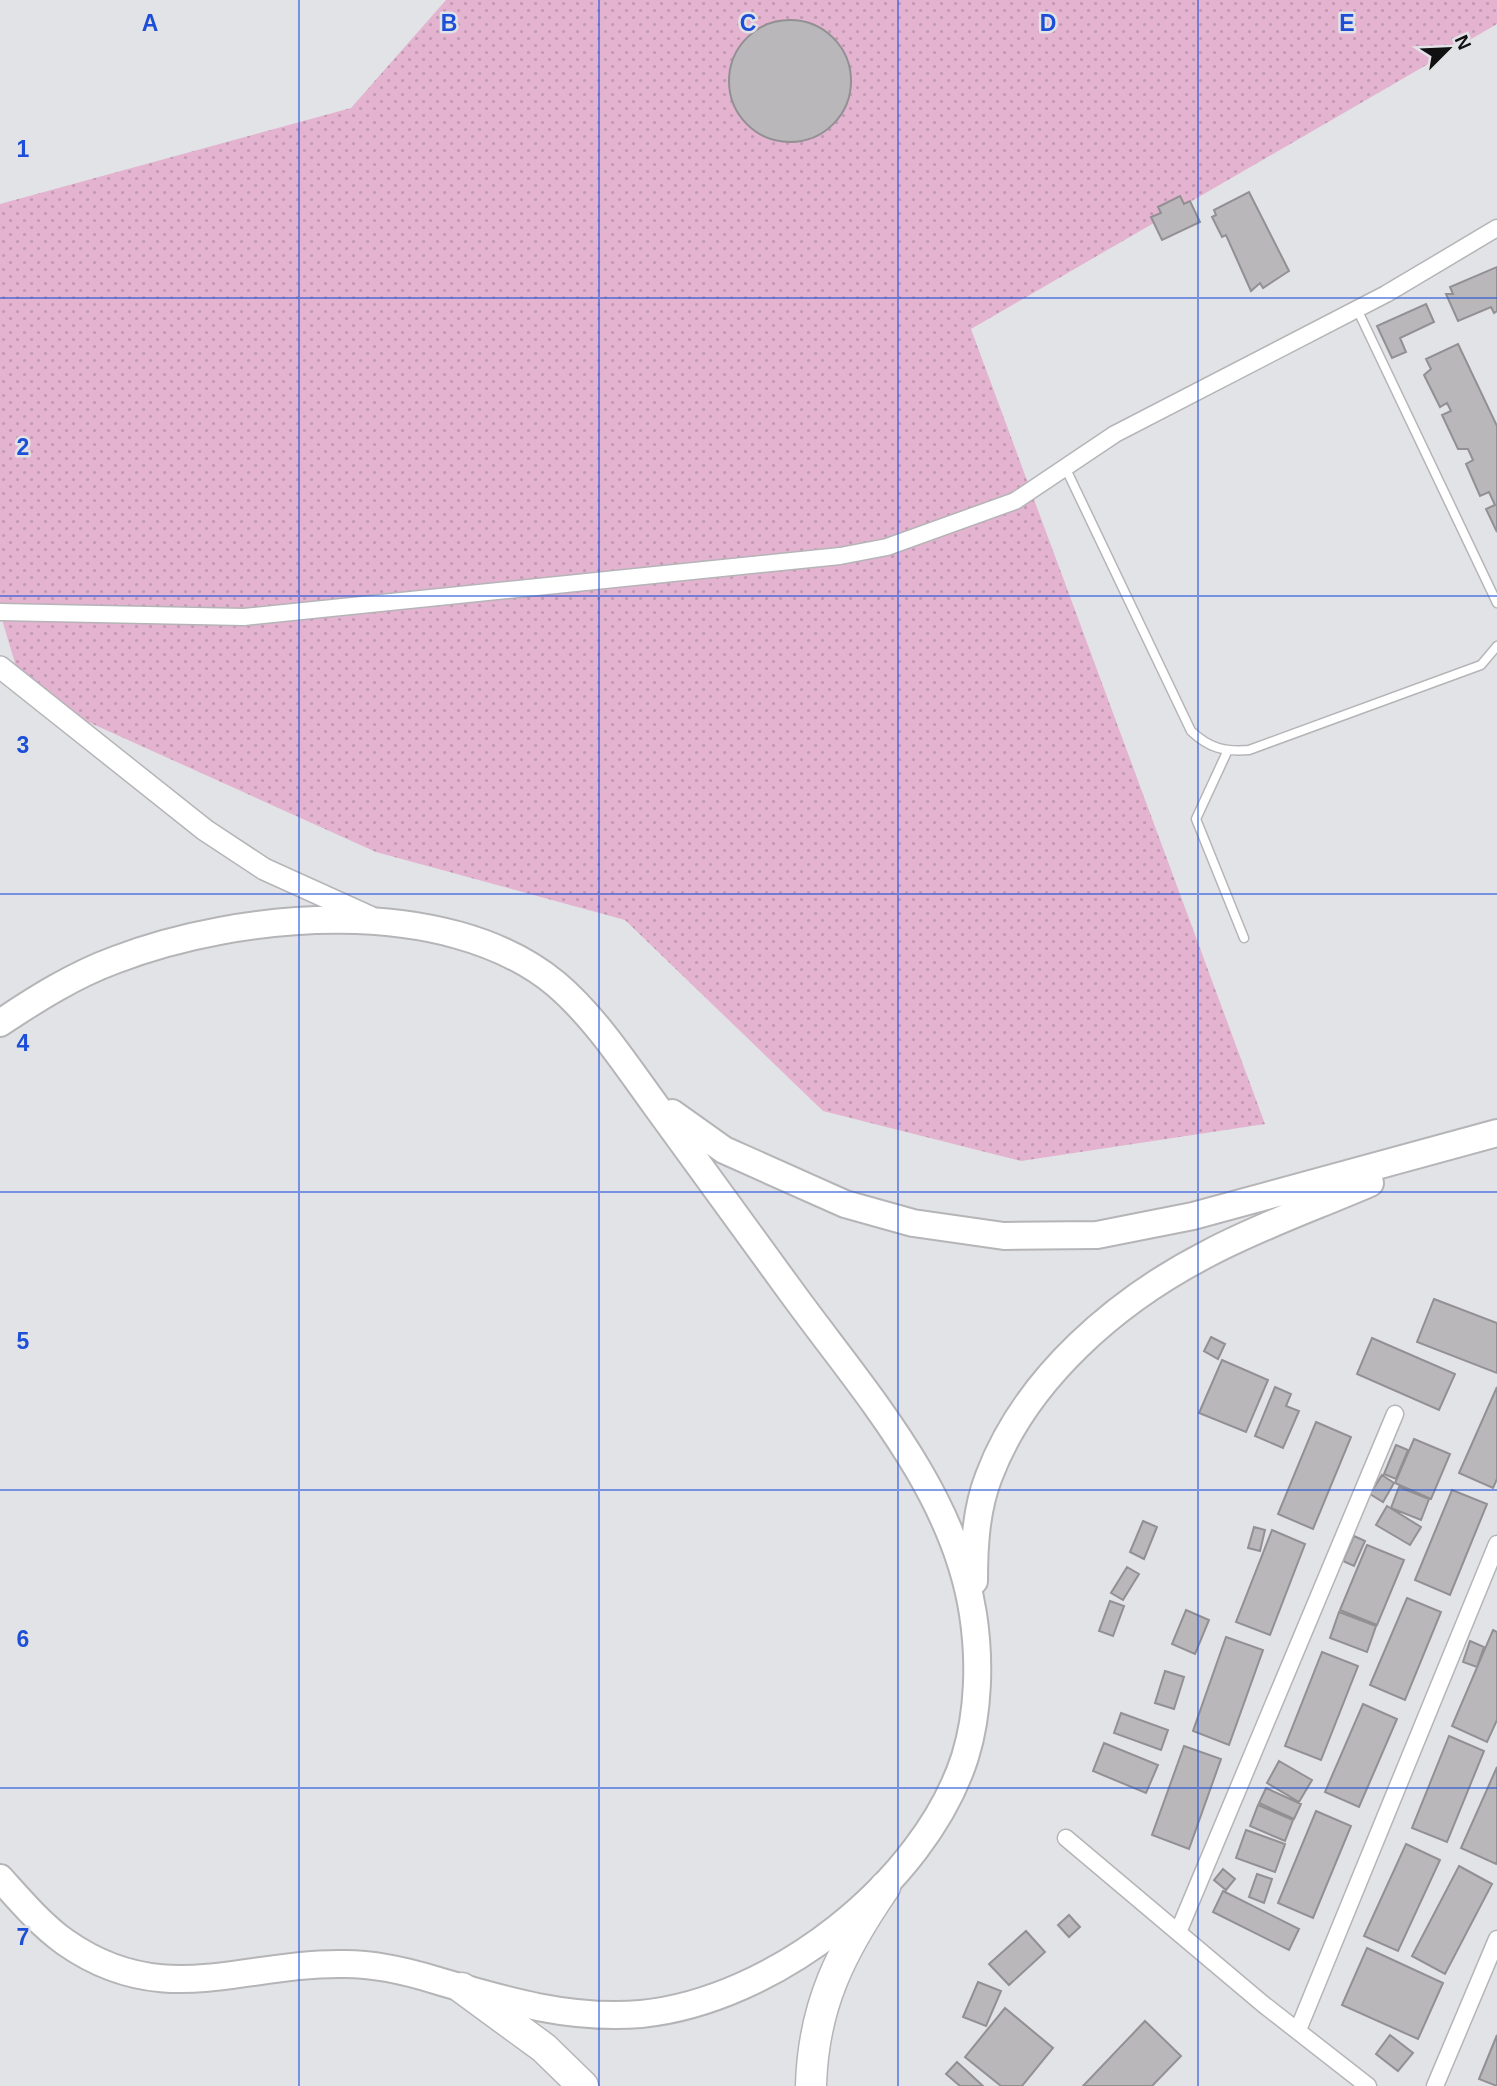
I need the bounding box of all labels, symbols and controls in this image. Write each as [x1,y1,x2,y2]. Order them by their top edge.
text: A [142,10,158,36]
text: B [441,10,457,36]
text: C [740,10,756,36]
text: D [1040,10,1056,36]
text: E [1339,10,1355,36]
north arrow [1413,14,1483,84]
text: N [1451,32,1475,53]
text: 1 [17,136,30,162]
text: 2 [17,434,29,460]
text: 3 [17,732,29,758]
text: 4 [17,1030,30,1056]
text: 5 [17,1328,30,1354]
text: 6 [17,1626,29,1652]
text: 7 [17,1924,29,1950]

